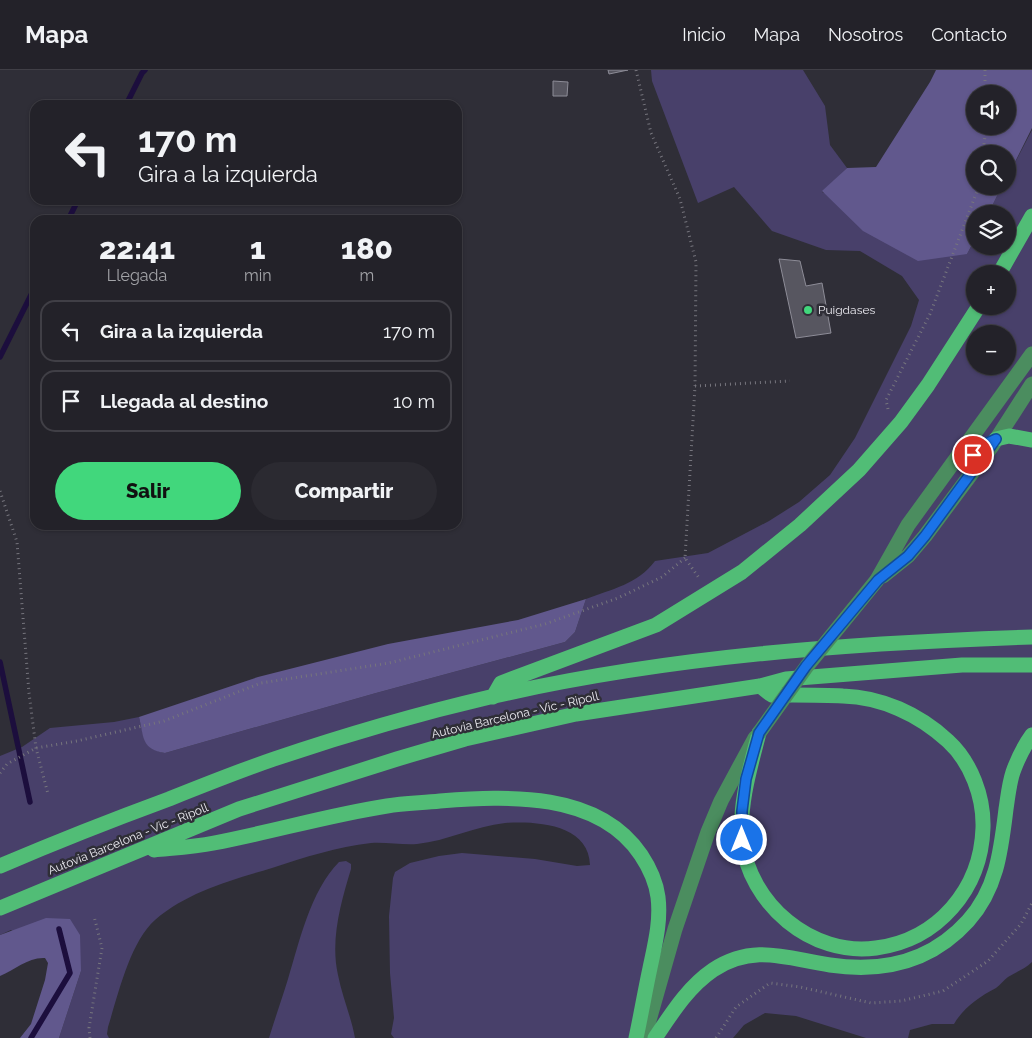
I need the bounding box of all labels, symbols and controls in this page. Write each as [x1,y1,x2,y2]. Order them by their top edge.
text: Mapa [25,20,88,49]
text: Inicio [682,24,726,45]
text: Mapa [754,24,800,45]
text: Nosotros [828,24,903,45]
text: Contacto [931,24,1007,45]
map controls [966,85,1016,375]
button: sound [966,85,1016,135]
text: 170 m [138,119,237,160]
icon: left [55,120,120,185]
button: search [966,145,1016,195]
text: Gira a la izquierda [138,161,318,187]
button: layers [966,205,1016,255]
text: 22:41 [99,231,175,266]
text: 1 [250,231,266,266]
text: 180 [341,231,393,266]
button: + [966,265,1016,315]
text: Llegada [107,266,167,285]
text: min [244,266,272,285]
text: m [359,266,374,285]
place label: Puigdases [818,303,875,317]
marker: Puigdases [802,304,814,316]
icon: left [57,317,85,345]
text: Gira a la izquierda [100,320,263,342]
text: 170 m [383,320,435,342]
button: − [966,325,1016,375]
icon: arrive [57,387,85,415]
text: Llegada al destino [100,390,268,412]
text: 10 m [393,390,435,412]
pin [952,434,994,476]
icon: arrive [959,441,987,469]
button: Salir [55,462,241,520]
button: Compartir [251,462,437,520]
street label: Autovia Barcelona - Vic - Ripoll [430,689,601,741]
street label: Autovia Barcelona - Vic - Ripoll [46,800,211,878]
position arrow [715,813,767,865]

